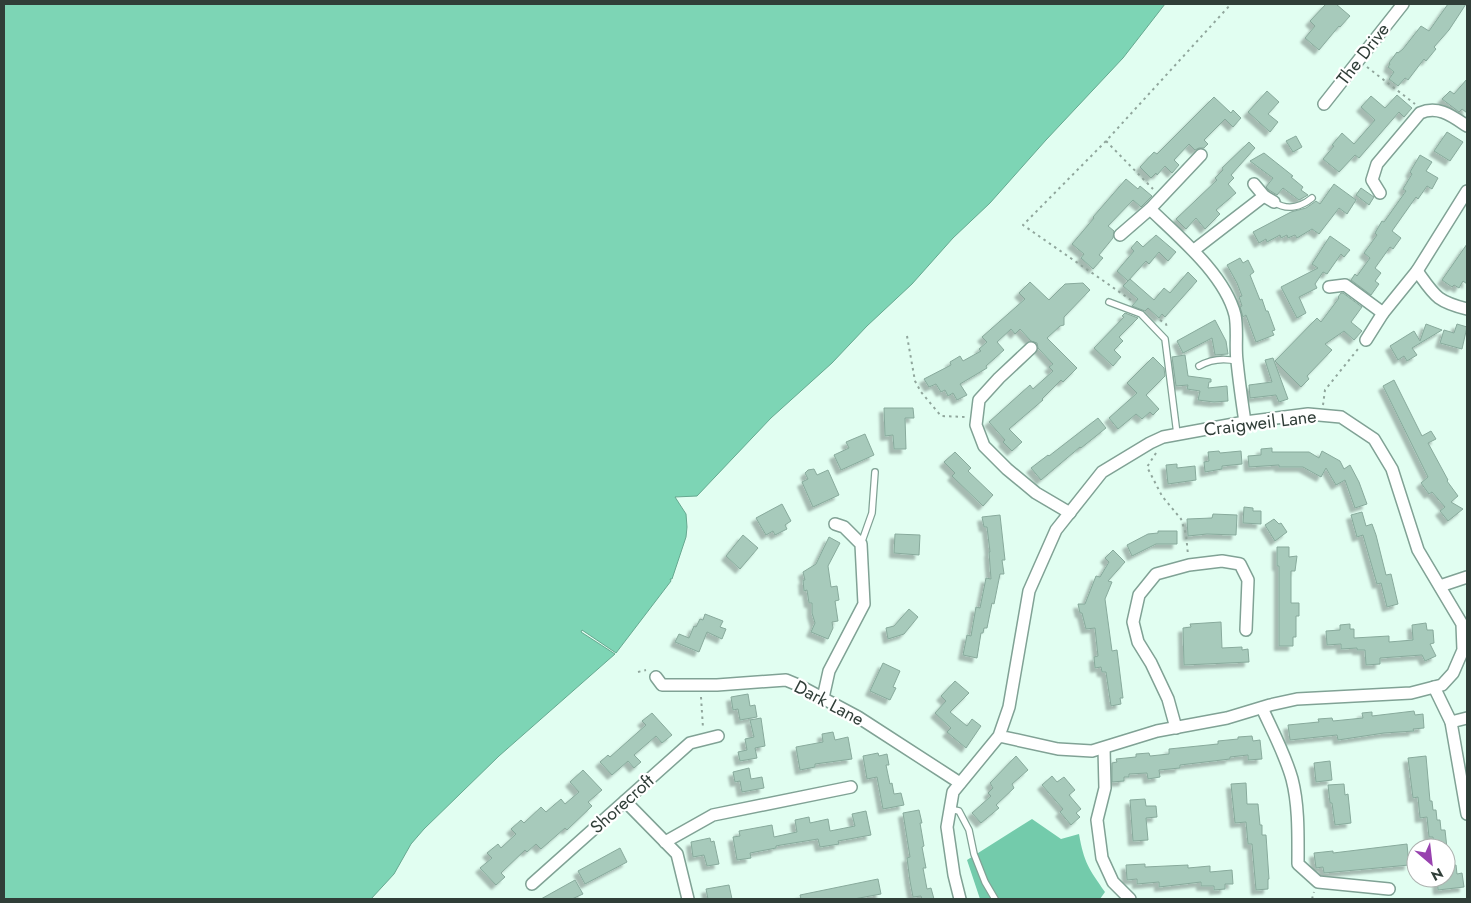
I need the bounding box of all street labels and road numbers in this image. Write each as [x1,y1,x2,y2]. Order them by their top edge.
street label: The Drive [1330,17,1396,91]
street label: Craigweil Lane [1202,403,1318,443]
street label: Dark Lane [789,674,869,732]
street label: Shorecroft [584,768,660,840]

